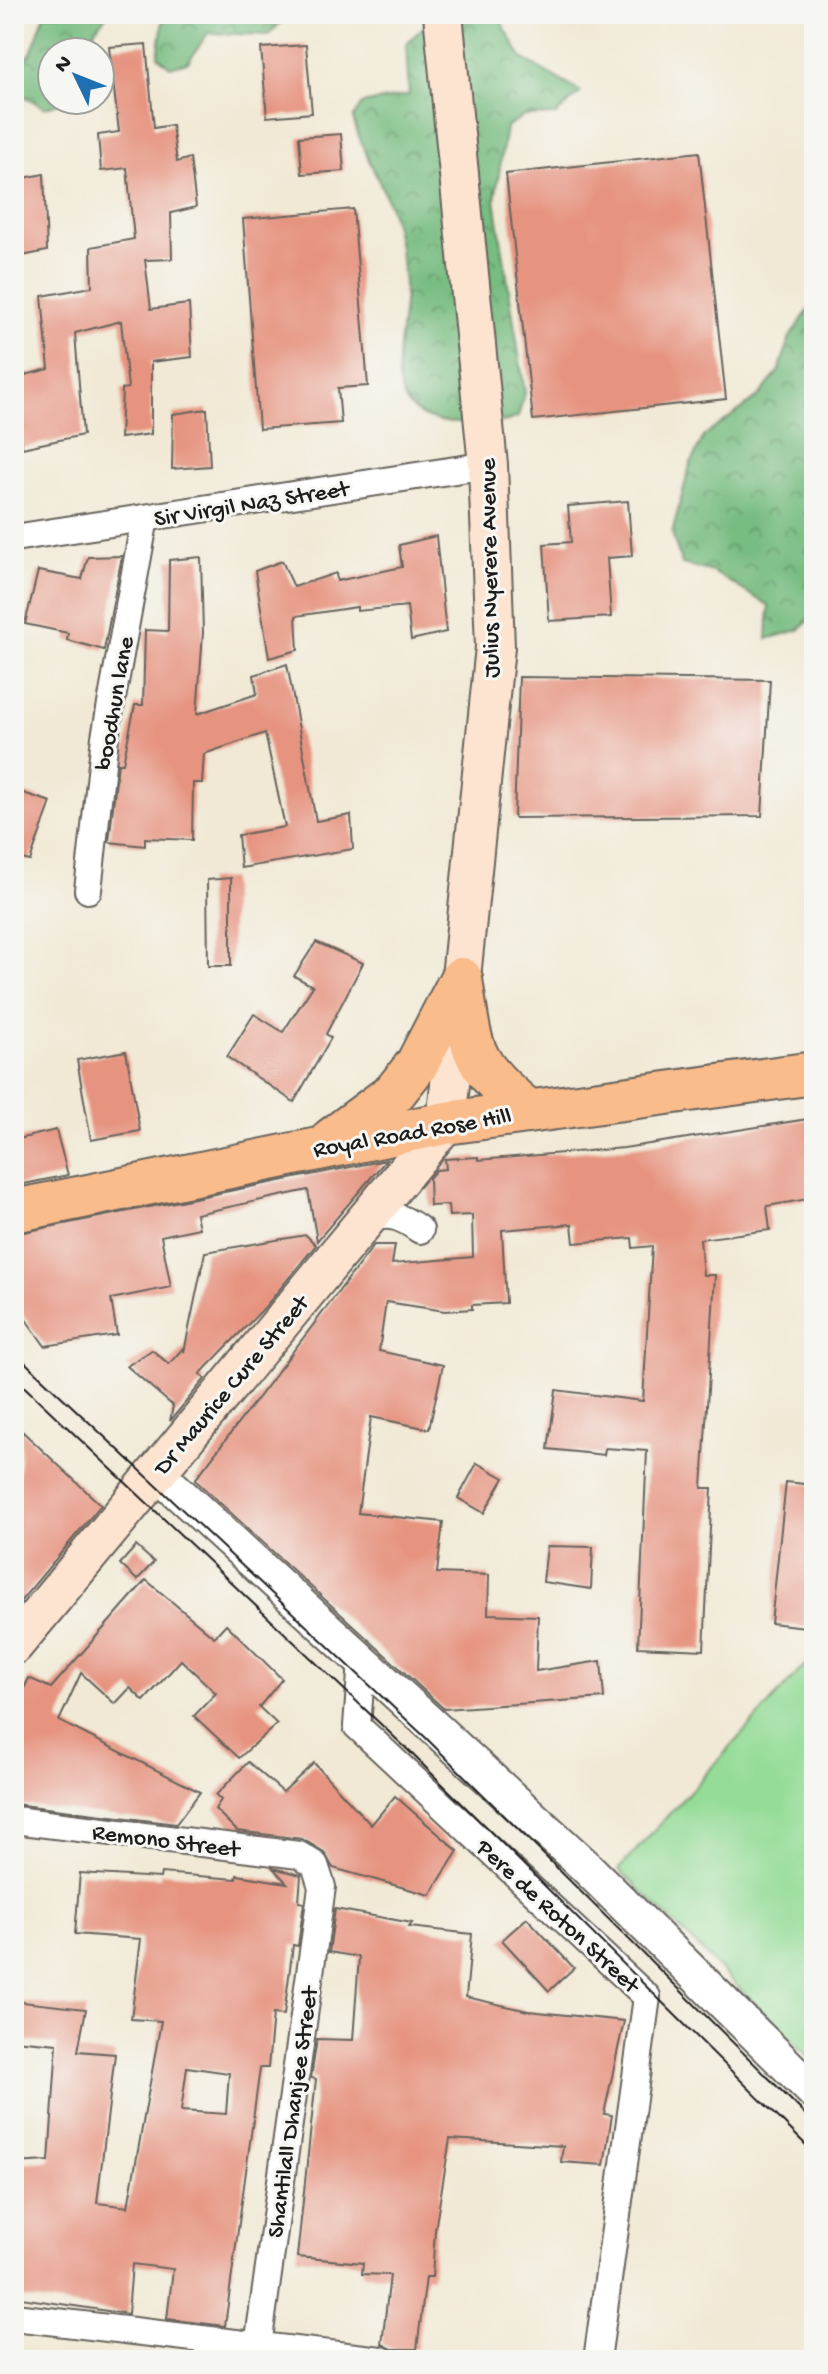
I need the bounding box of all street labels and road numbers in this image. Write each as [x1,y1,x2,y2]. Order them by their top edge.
street label: Julius Nyerere Avenue [475,457,508,678]
street label: Sir Virgil Naz Street [152,475,353,535]
street label: boodhun lane [90,634,143,773]
street label: Royal Road Rose Hill [311,1103,514,1166]
street label: Dr Maurice Cure Street [148,1289,318,1484]
street label: Remono Street [90,1819,243,1866]
street label: Pere de Roton Street [468,1834,646,2002]
street label: Shantilall Dhanjee Street [262,1983,327,2240]

